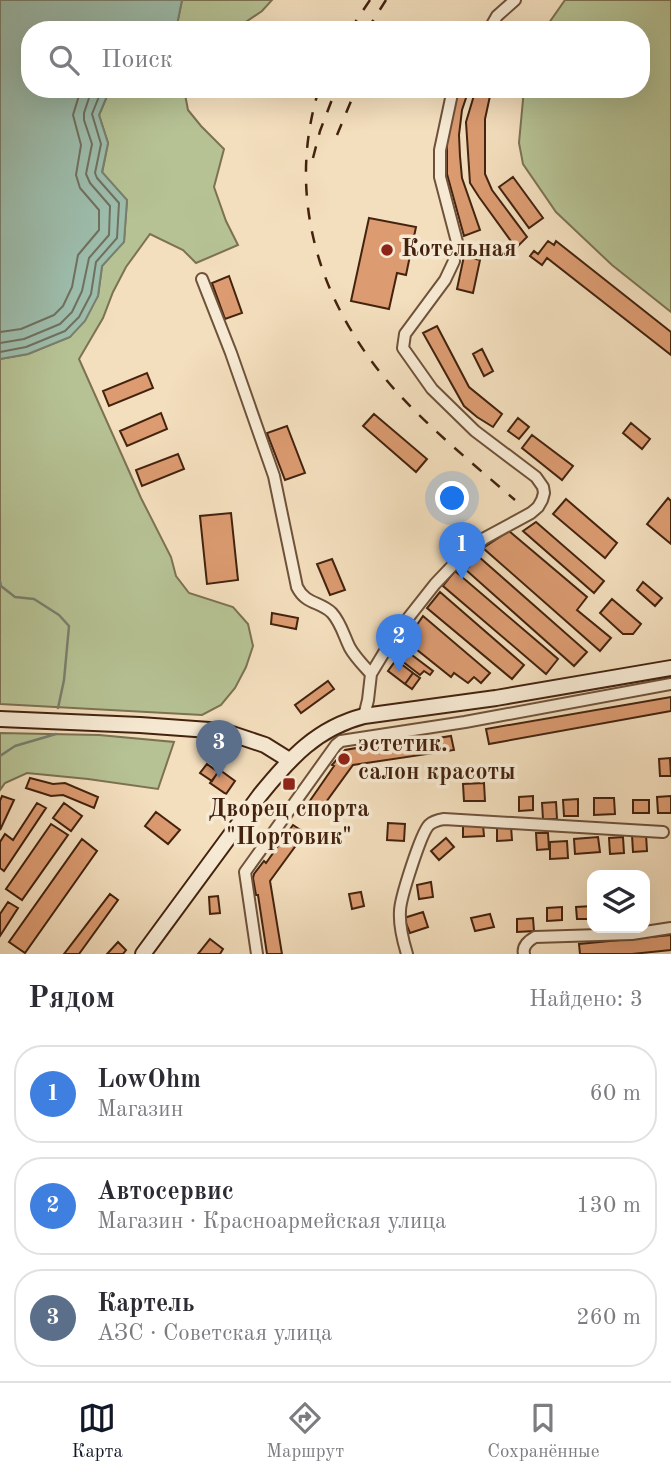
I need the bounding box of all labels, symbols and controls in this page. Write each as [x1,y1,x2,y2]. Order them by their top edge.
search box [21,21,650,98]
icon: search [45,41,83,79]
text: Поиск [101,47,173,73]
place label: Котельная [401,238,517,262]
marker: Котельная [379,242,395,258]
your location [435,481,469,515]
pin: 1 [439,522,485,580]
pin: 2 [376,614,422,672]
pin: 3 [196,720,242,778]
place label: эстетик. салон красоты [358,733,516,785]
marker: эстетик. салон красоты [336,751,352,767]
marker: Дворец спорта "Портовик" [281,776,297,792]
place label: Дворец спорта "Портовик" [209,798,369,850]
map controls [587,870,650,933]
button: layers [587,870,650,933]
text: Рядом [28,984,115,1014]
text: Найдено: 3 [529,988,643,1011]
text: LowOhm [97,1067,201,1093]
text: 1 [46,1082,60,1105]
text: 60 m [590,1082,641,1105]
text: Магазин [97,1098,183,1121]
text: Автосервис [97,1179,234,1205]
text: 2 [46,1194,60,1217]
text: 130 m [576,1194,641,1217]
text: Магазин · Красноармейская улица [97,1210,446,1233]
text: Картель [97,1291,195,1317]
text: 3 [46,1306,60,1329]
text: 260 m [576,1306,641,1329]
text: АЗС · Советская улица [97,1322,332,1345]
tab: Карта [72,1399,123,1464]
tab: Маршрут [266,1399,344,1464]
tab: Сохранённые [487,1399,599,1464]

